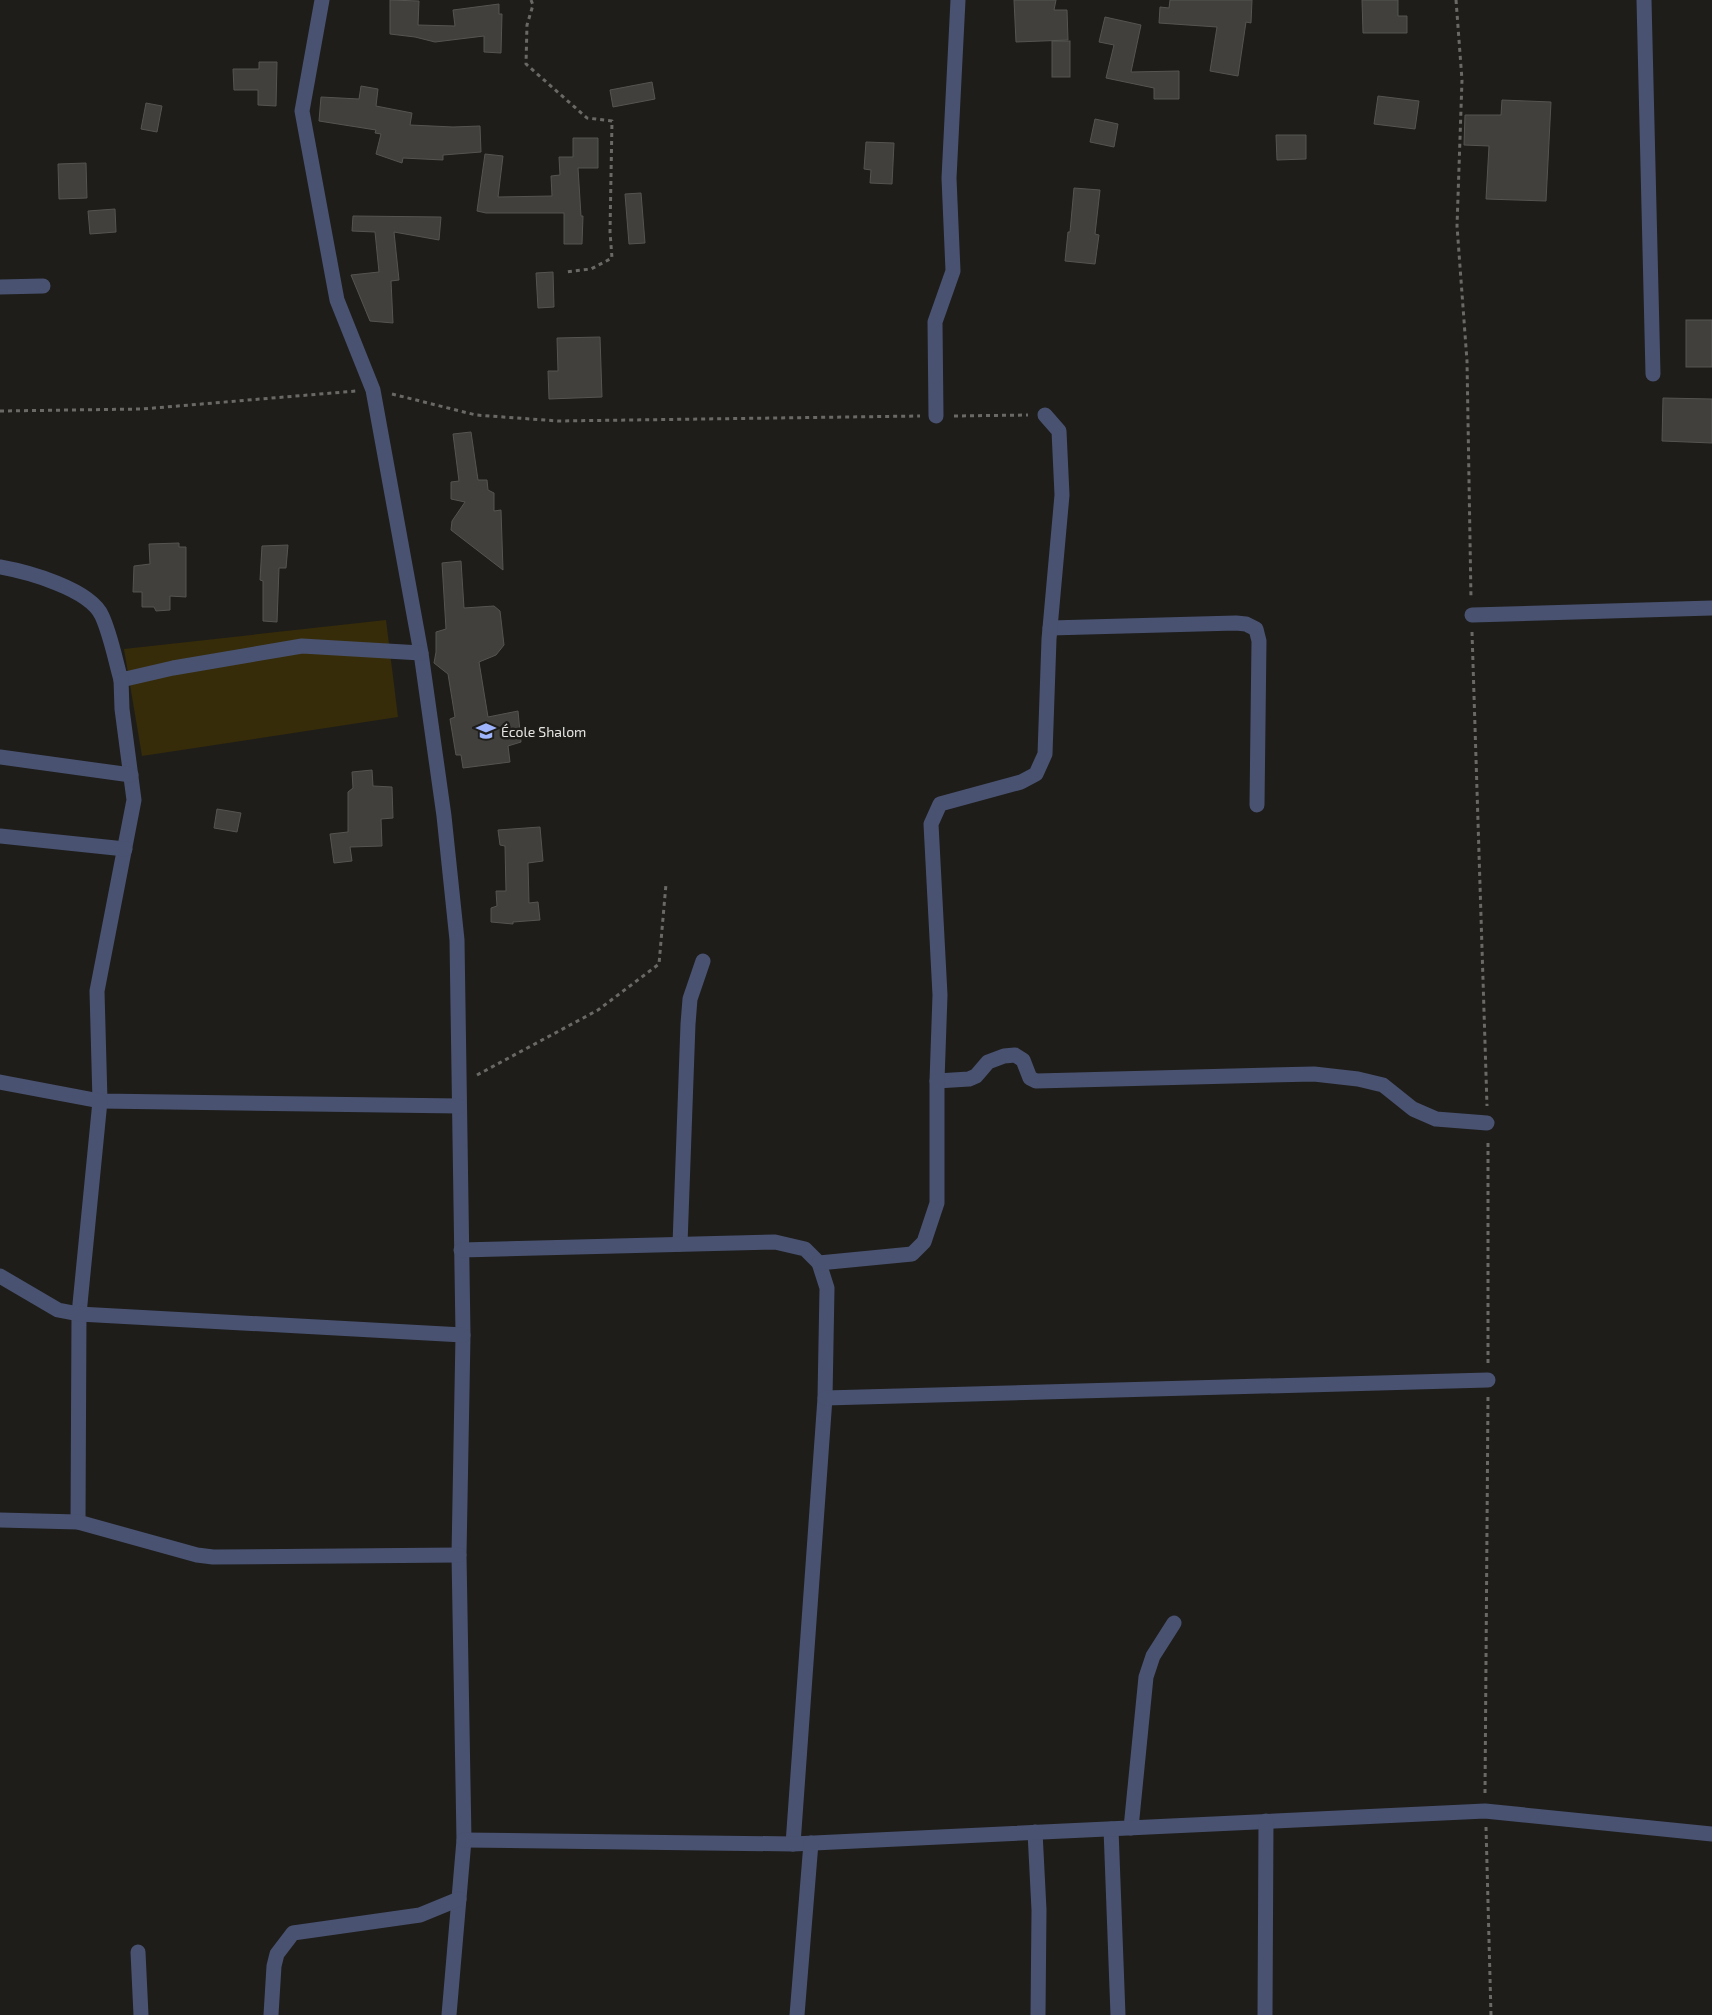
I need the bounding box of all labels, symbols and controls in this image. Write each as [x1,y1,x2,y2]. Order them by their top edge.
school or university icon: École Shalom [475,720,497,742]
place label: École Shalom [501,723,586,740]

